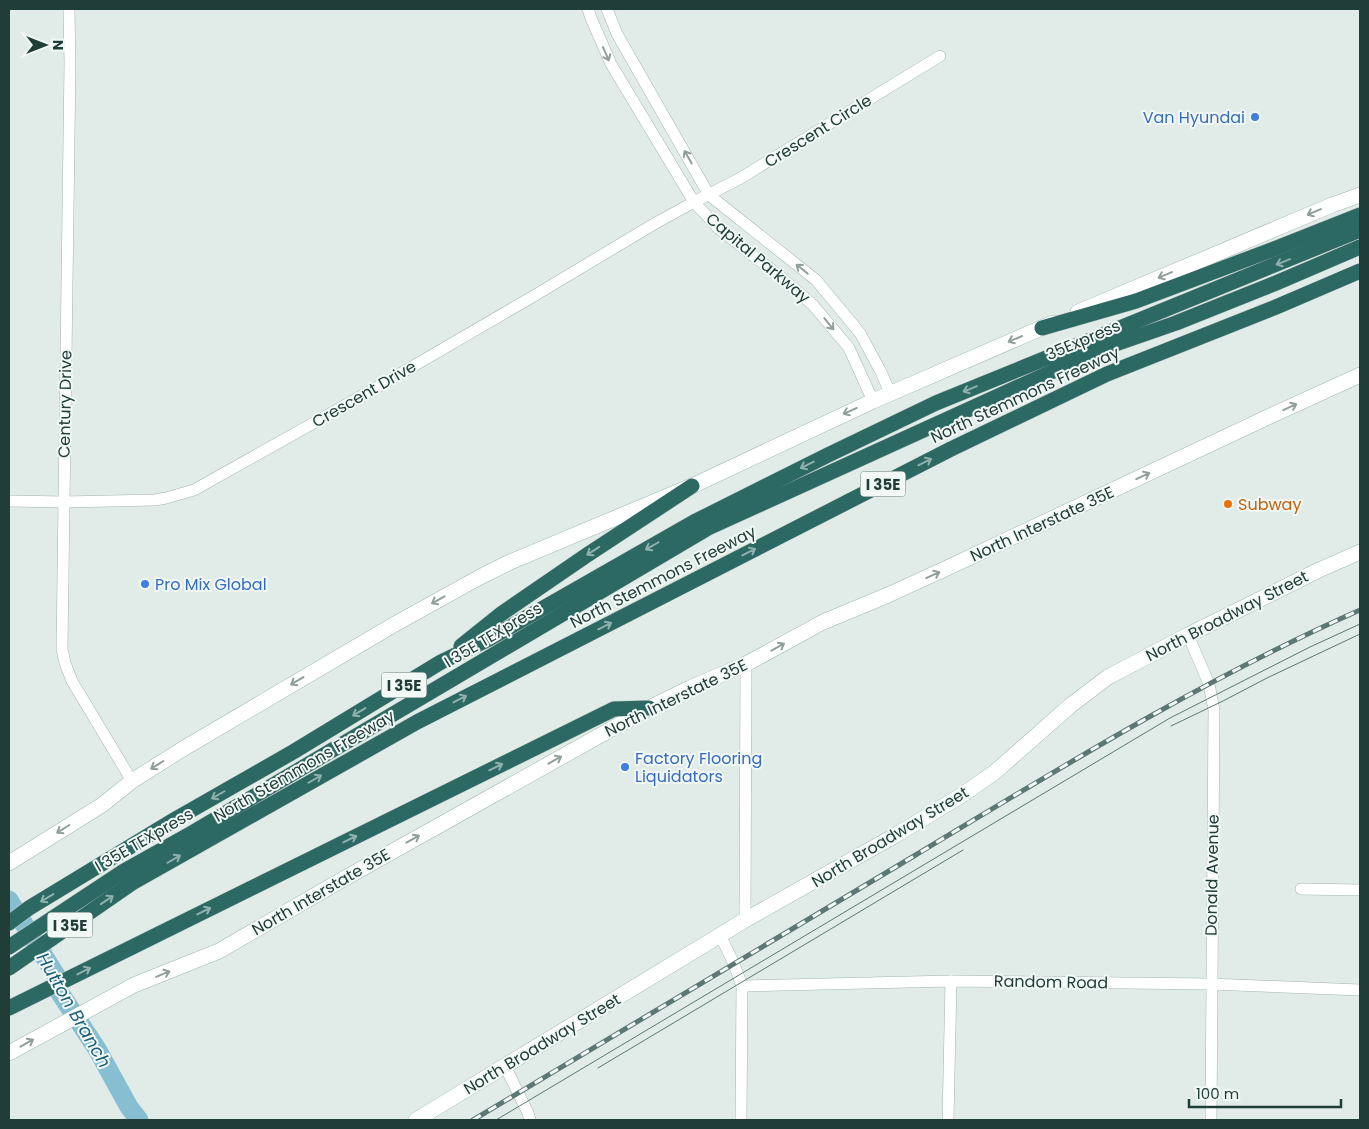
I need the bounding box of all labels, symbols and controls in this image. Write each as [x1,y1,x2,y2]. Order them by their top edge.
north arrow [20,20,70,70]
text: N [48,40,68,50]
one-way arrow [602,46,612,61]
street label: Crescent Circle [760,89,876,173]
place label: Van Hyundai [1143,106,1245,129]
marker: Van Hyundai [1249,111,1261,123]
one-way arrow [682,151,692,165]
street label: Capital Parkway [701,207,815,309]
one-way arrow [1307,208,1322,217]
one-way arrow [1276,258,1291,268]
one-way arrow [796,264,809,275]
one-way arrow [1158,271,1173,281]
street label: 35Express [1042,314,1124,366]
one-way arrow [823,317,834,330]
one-way arrow [1008,335,1023,345]
street label: North Stemmons Freeway [927,341,1123,449]
street label: Century Drive [53,350,77,458]
street label: Crescent Drive [308,355,420,433]
one-way arrow [963,384,978,394]
one-way arrow [1282,401,1297,411]
one-way arrow [843,406,858,416]
one-way arrow [918,457,933,467]
one-way arrow [800,461,815,470]
one-way arrow [1135,470,1150,480]
road number: I 35E [860,472,906,496]
street label: North Interstate 35E [966,481,1118,567]
place label: Subway [1238,493,1301,516]
marker: Subway [1222,498,1234,510]
street label: North Stemmons Freeway [566,520,760,634]
one-way arrow [645,542,660,551]
one-way arrow [586,546,600,556]
one-way arrow [742,547,757,557]
street label: North Broadway Street [1142,565,1312,667]
one-way arrow [925,569,940,579]
place label: Pro Mix Global [155,573,267,596]
marker: Pro Mix Global [139,578,151,590]
one-way arrow [431,596,445,606]
street label: I 35E TEXpress [440,597,546,673]
one-way arrow [597,621,612,630]
one-way arrow [770,642,785,651]
street label: North Interstate 35E [601,653,751,743]
road number: I 35E [382,672,426,698]
one-way arrow [290,677,304,687]
one-way arrow [452,694,467,704]
street label: North Stemmons Freeway [209,705,399,827]
one-way arrow [352,708,366,718]
place label: Factory Flooring Liquidators [635,747,762,788]
one-way arrow [548,755,563,765]
one-way arrow [151,760,165,770]
marker: Factory Flooring Liquidators [619,761,631,773]
one-way arrow [488,762,503,771]
one-way arrow [308,774,323,784]
street label: North Broadway Street [807,781,973,893]
one-way arrow [212,790,226,800]
street label: I 35E TEXpress [90,802,198,878]
street label: Donald Avenue [1199,814,1225,936]
one-way arrow [57,825,71,835]
one-way arrow [342,834,357,843]
one-way arrow [406,834,421,844]
street label: North Interstate 35E [248,843,394,941]
one-way arrow [166,854,181,864]
one-way arrow [40,893,54,903]
one-way arrow [99,895,113,905]
one-way arrow [197,905,212,915]
road number: I 35E [48,912,92,938]
water label: Hutton Branch [31,948,117,1072]
one-way arrow [76,966,91,975]
one-way arrow [155,969,170,978]
street label: Random Road [994,970,1108,994]
street label: North Broadway Street [459,988,625,1100]
one-way arrow [19,1037,33,1047]
scale bar [1189,1076,1342,1108]
text: 100 m [1196,1083,1239,1104]

